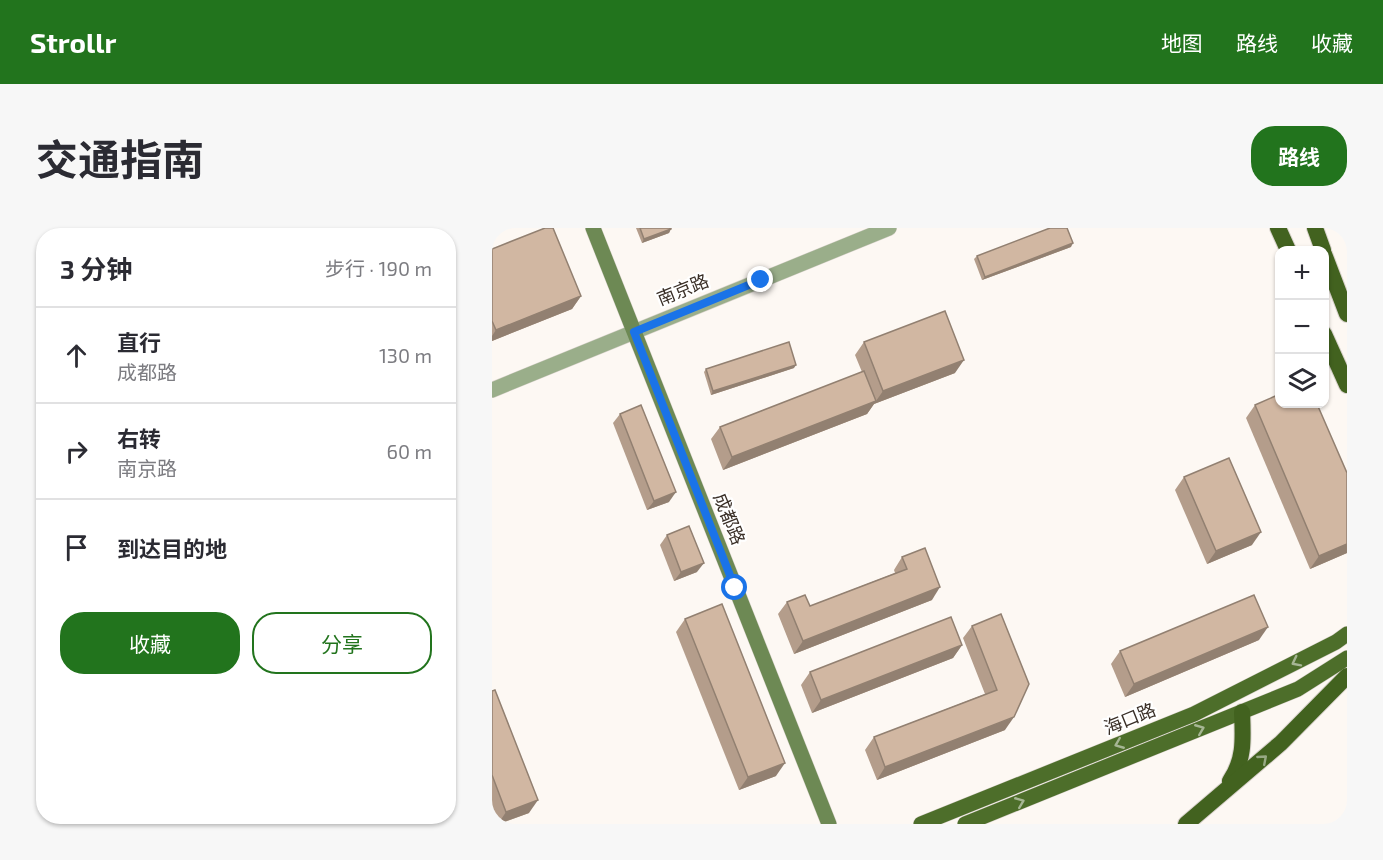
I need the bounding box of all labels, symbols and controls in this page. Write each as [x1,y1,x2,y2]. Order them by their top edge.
text: Strollr [30,25,116,59]
text: 地图 [1161,30,1203,55]
text: 路线 [1236,30,1278,55]
text: 收藏 [1311,30,1353,55]
button: 路线 [1251,126,1347,186]
text: 交通指南 [36,133,204,183]
map controls [1275,246,1329,408]
button: + [1275,246,1329,300]
text: 3 分钟 [60,253,132,284]
text: 步行 · 190 m [325,256,432,280]
route end [747,266,773,292]
street label: 南京路 [653,269,712,309]
button: − [1275,300,1329,354]
text: 直行 [117,329,161,355]
icon: ahead [60,339,93,372]
text: 130 m [379,343,432,367]
button: layers [1275,354,1329,408]
text: 成都路 [117,360,177,384]
text: 右转 [117,425,161,451]
icon: right [60,435,93,468]
text: 60 m [387,439,432,463]
text: 南京路 [117,456,177,480]
street label: 成都路 [710,489,750,548]
icon: arrive [60,531,93,564]
text: 到达目的地 [117,535,227,561]
route start [721,574,747,600]
button: 收藏 [60,612,240,674]
button: 分享 [252,612,432,674]
one-way arrow [1291,655,1302,666]
street label: 海口路 [1100,698,1159,738]
one-way arrow [1194,724,1205,736]
one-way arrow [1114,737,1125,749]
one-way arrow [1256,755,1267,766]
one-way arrow [1013,797,1024,809]

